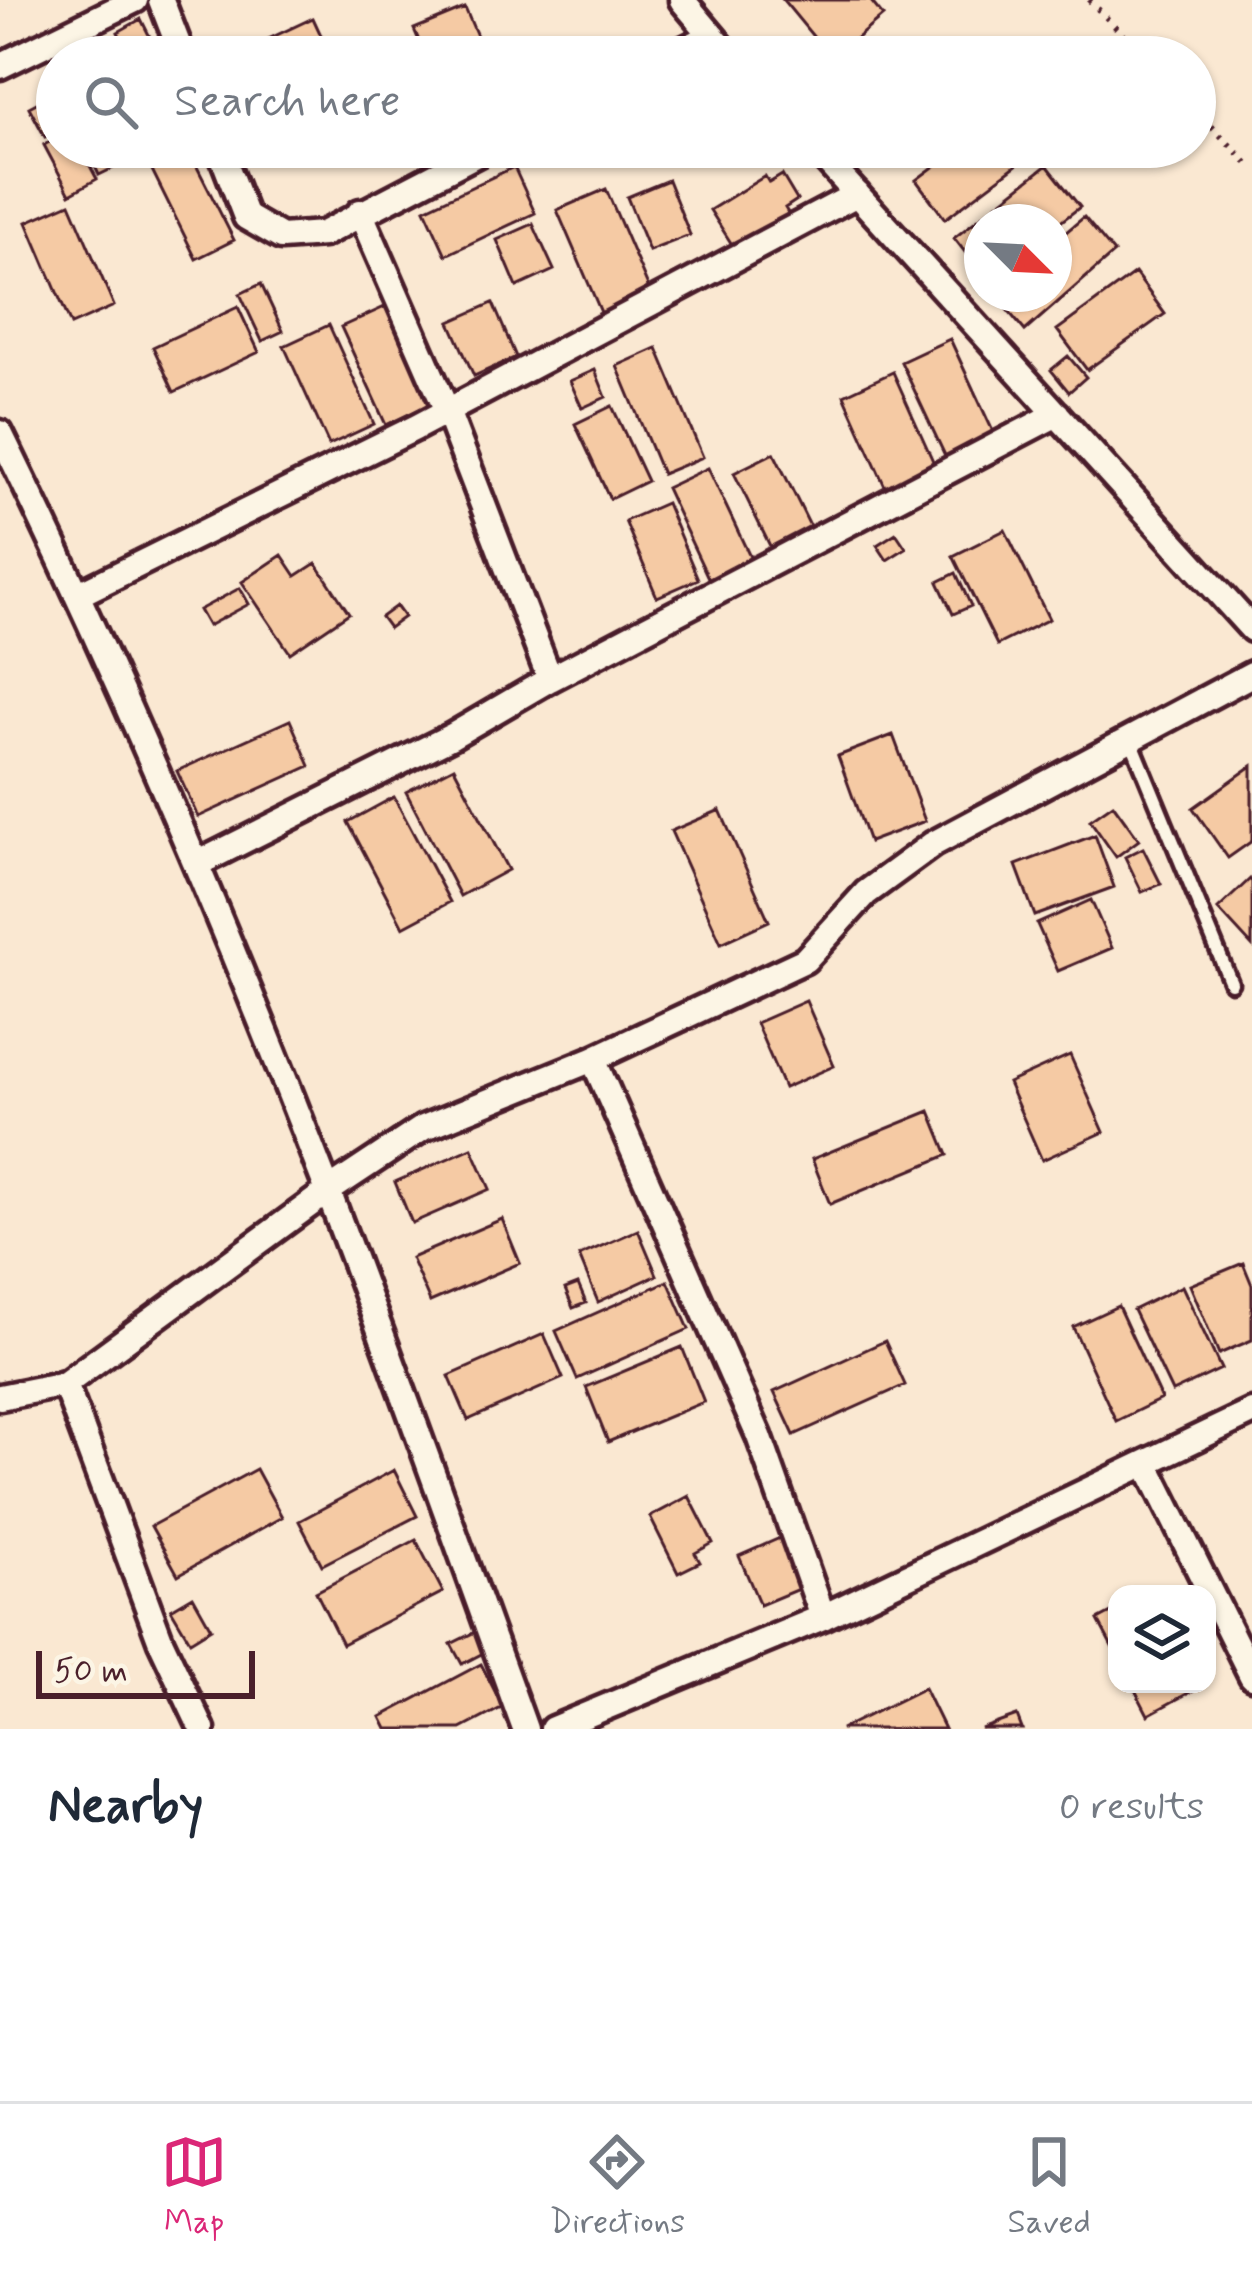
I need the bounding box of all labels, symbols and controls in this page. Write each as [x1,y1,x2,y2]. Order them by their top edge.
search box [36,36,1216,168]
icon: search [78,69,144,135]
text: Search here [174,73,401,132]
north arrow [964,204,1072,312]
map controls [1108,1585,1216,1693]
button: layers [1108,1585,1216,1693]
scale bar [36,1645,255,1698]
text: 50 m [54,1650,128,1694]
text: Nearby [48,1774,203,1840]
text: 0 results [1059,1782,1204,1833]
tab: Map [161,2129,227,2245]
tab: Directions [549,2129,685,2245]
tab: Saved [1007,2129,1091,2245]

